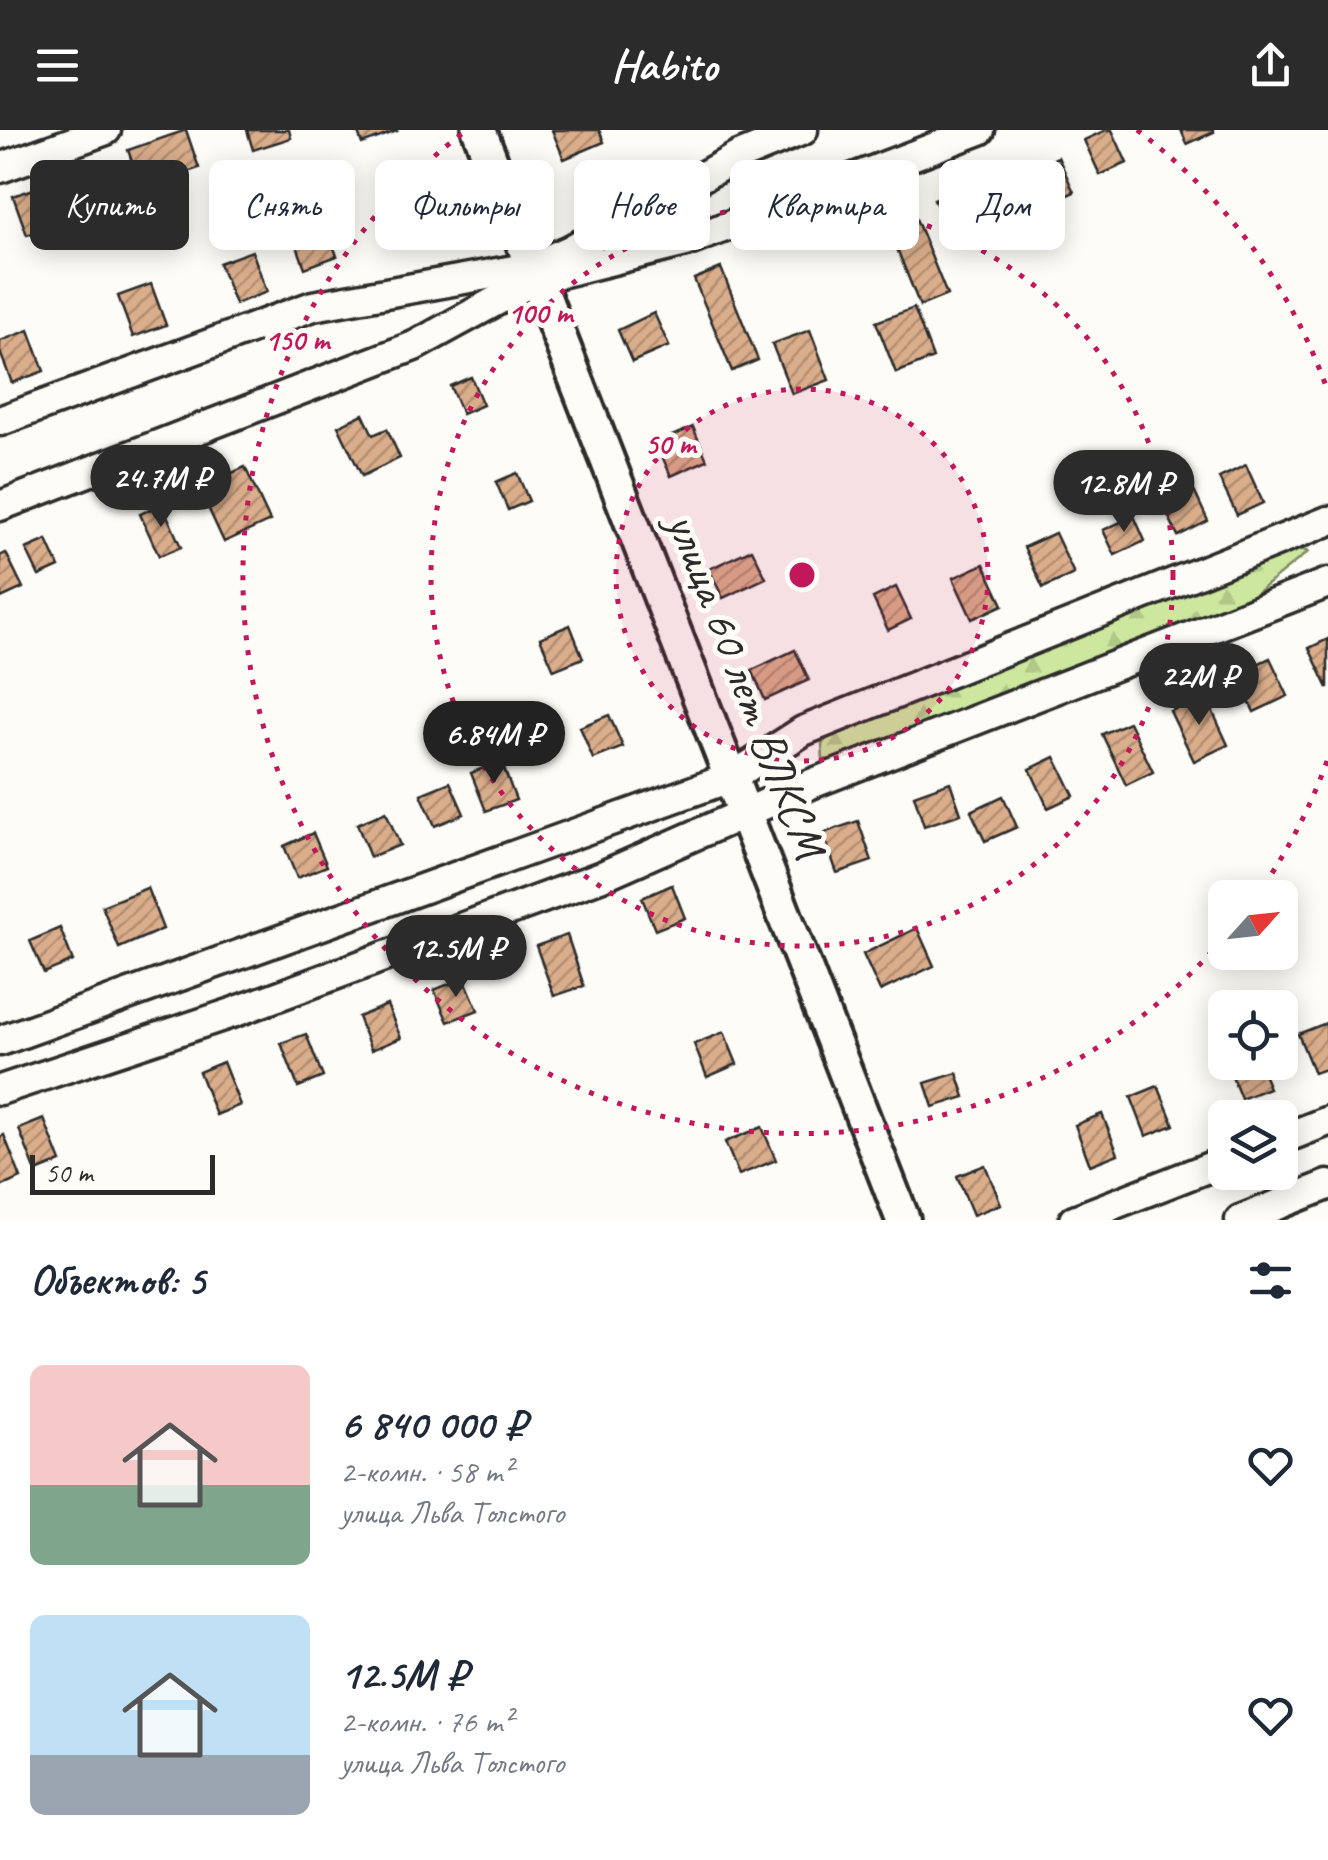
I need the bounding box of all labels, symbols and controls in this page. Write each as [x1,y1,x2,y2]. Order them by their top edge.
text: Habito [611,37,717,94]
icon: menu [30,38,85,93]
icon: share [1243,38,1298,93]
chip: Купить [30,160,189,250]
chip: Снять [209,160,355,250]
chip: Фильтры [375,160,554,250]
chip: Новое [574,160,710,250]
chip: Квартира [730,160,919,250]
chip: Дом [939,160,1065,250]
text: 100 m [508,294,575,332]
text: 150 m [265,321,332,359]
text: 50 m [645,425,698,463]
pin: 24.7M ₽ [69,445,253,530]
pin: 12.8M ₽ [1032,450,1216,535]
text: 24.7M ₽ [112,457,210,498]
text: 12.8M ₽ [1075,462,1173,503]
street label: улица 60 лет ВЛКСМ [653,501,842,869]
centre of rings [784,557,820,593]
pin: 22M ₽ [1129,643,1269,728]
text: 22M ₽ [1161,655,1237,696]
pin: 6.84M ₽ [402,701,586,786]
text: 6.84M ₽ [445,713,543,754]
north arrow [1208,880,1298,970]
map controls [1208,880,1298,1190]
pin: 12.5M ₽ [364,915,548,1000]
text: 12.5M ₽ [408,927,504,968]
button: locate [1208,990,1298,1080]
button: layers [1208,1100,1298,1190]
scale bar [30,1150,215,1194]
text: 50 m [45,1155,93,1190]
icon: filters [1243,1253,1298,1308]
text: Объектов: 5 [30,1254,205,1307]
text: 6 840 000 ₽ [340,1398,525,1451]
icon: home [110,1405,230,1525]
icon: heart [1243,1438,1298,1493]
text: 2-комн. · 58 m² [340,1451,512,1492]
text: улица Льва Толстого [340,1492,564,1533]
text: 12.5M ₽ [340,1648,467,1701]
icon: home [110,1655,230,1775]
icon: heart [1243,1688,1298,1743]
text: 2-комн. · 76 m² [340,1701,512,1742]
text: улица Льва Толстого [340,1742,564,1783]

